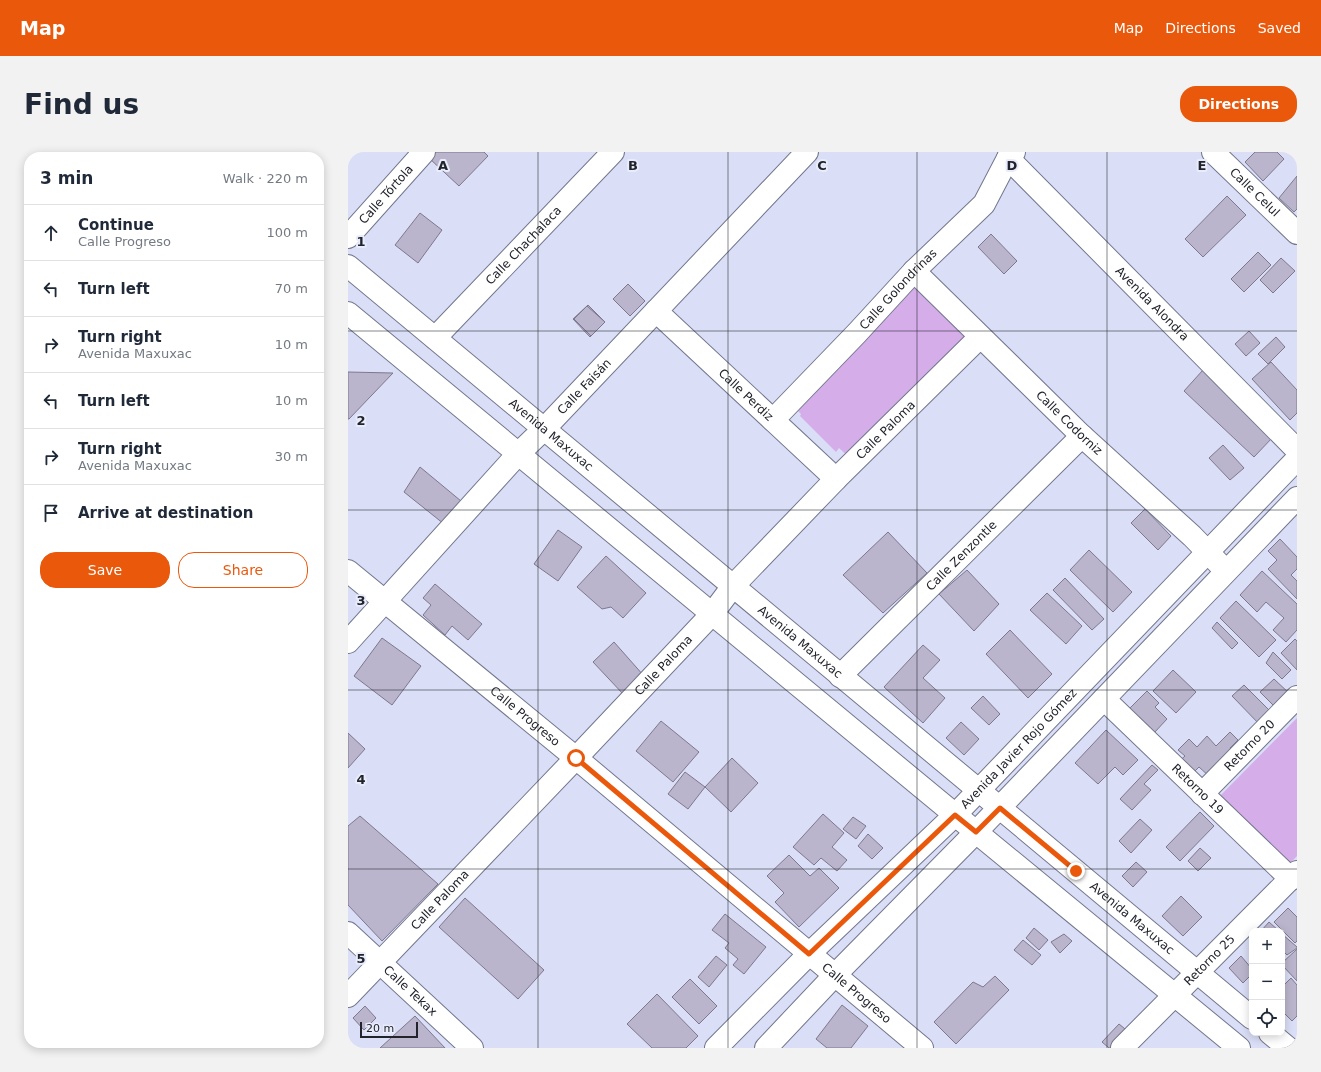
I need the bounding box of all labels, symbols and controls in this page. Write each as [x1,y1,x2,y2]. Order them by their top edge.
text: Map [20,17,65,39]
text: Map [1114,20,1143,36]
text: Directions [1165,20,1236,36]
text: Saved [1258,20,1301,36]
button: Directions [1180,86,1297,122]
text: Find us [24,88,139,121]
text: A [438,158,448,173]
text: B [628,158,638,173]
text: C [817,158,827,173]
text: D [1007,158,1018,173]
text: E [1198,158,1206,173]
street label: Calle Tórtola [356,162,416,227]
street label: Calle Celul [1227,165,1283,219]
text: 3 min [40,168,93,188]
text: Walk · 220 m [223,171,308,186]
street label: Calle Chachalaca [483,203,564,288]
text: Continue [78,216,154,234]
icon: ahead [40,222,62,244]
text: 100 m [266,225,308,240]
text: Calle Progreso [78,234,171,249]
text: 1 [356,234,366,249]
street label: Calle Golondrinas [857,246,940,332]
street label: Avenida Alondra [1113,264,1192,344]
icon: left [40,278,62,300]
text: Turn left [78,280,150,298]
text: 70 m [275,281,308,296]
text: Turn right [78,328,162,346]
icon: right [40,334,62,356]
text: 10 m [275,337,308,352]
text: Avenida Maxuxac [78,346,192,361]
street label: Calle Faisán [555,356,614,417]
street label: Calle Perdiz [716,366,776,424]
street label: Calle Codorniz [1033,388,1105,458]
icon: left [40,390,62,412]
text: Turn left [78,392,150,410]
text: 10 m [275,393,308,408]
street label: Avenida Maxuxac [506,396,596,474]
street label: Calle Paloma [853,398,918,462]
text: 2 [356,413,366,428]
text: Turn right [78,440,162,458]
icon: right [40,446,62,468]
text: 30 m [275,449,308,464]
text: Avenida Maxuxac [78,458,192,473]
icon: arrive [40,502,62,524]
text: Arrive at destination [78,504,253,522]
street label: Calle Zenzontle [923,518,1000,594]
button: Save [40,552,170,588]
button: Share [178,552,308,588]
text: 3 [356,593,366,608]
street label: Avenida Maxuxac [755,603,845,681]
street label: Calle Paloma [632,632,695,698]
street label: Calle Progreso [487,684,563,749]
street label: Avenida Javier Rojo Gómez [958,686,1080,812]
street label: Retorno 20 [1221,717,1278,774]
route start [567,749,585,767]
street label: Retorno 19 [1169,761,1226,817]
text: 4 [356,772,366,787]
route end [1067,862,1085,880]
street label: Calle Paloma [408,867,472,933]
street label: Avenida Maxuxac [1087,879,1177,957]
map controls [1249,928,1285,1036]
button: + [1249,928,1285,964]
street label: Retorno 25 [1181,932,1238,988]
text: 5 [356,951,366,966]
street label: Calle Progreso [819,960,894,1026]
street label: Calle Tekax [381,963,440,1019]
button: − [1249,964,1285,1000]
button: locate [1249,1000,1285,1036]
scale bar [360,1020,418,1039]
text: 20 m [366,1022,394,1035]

